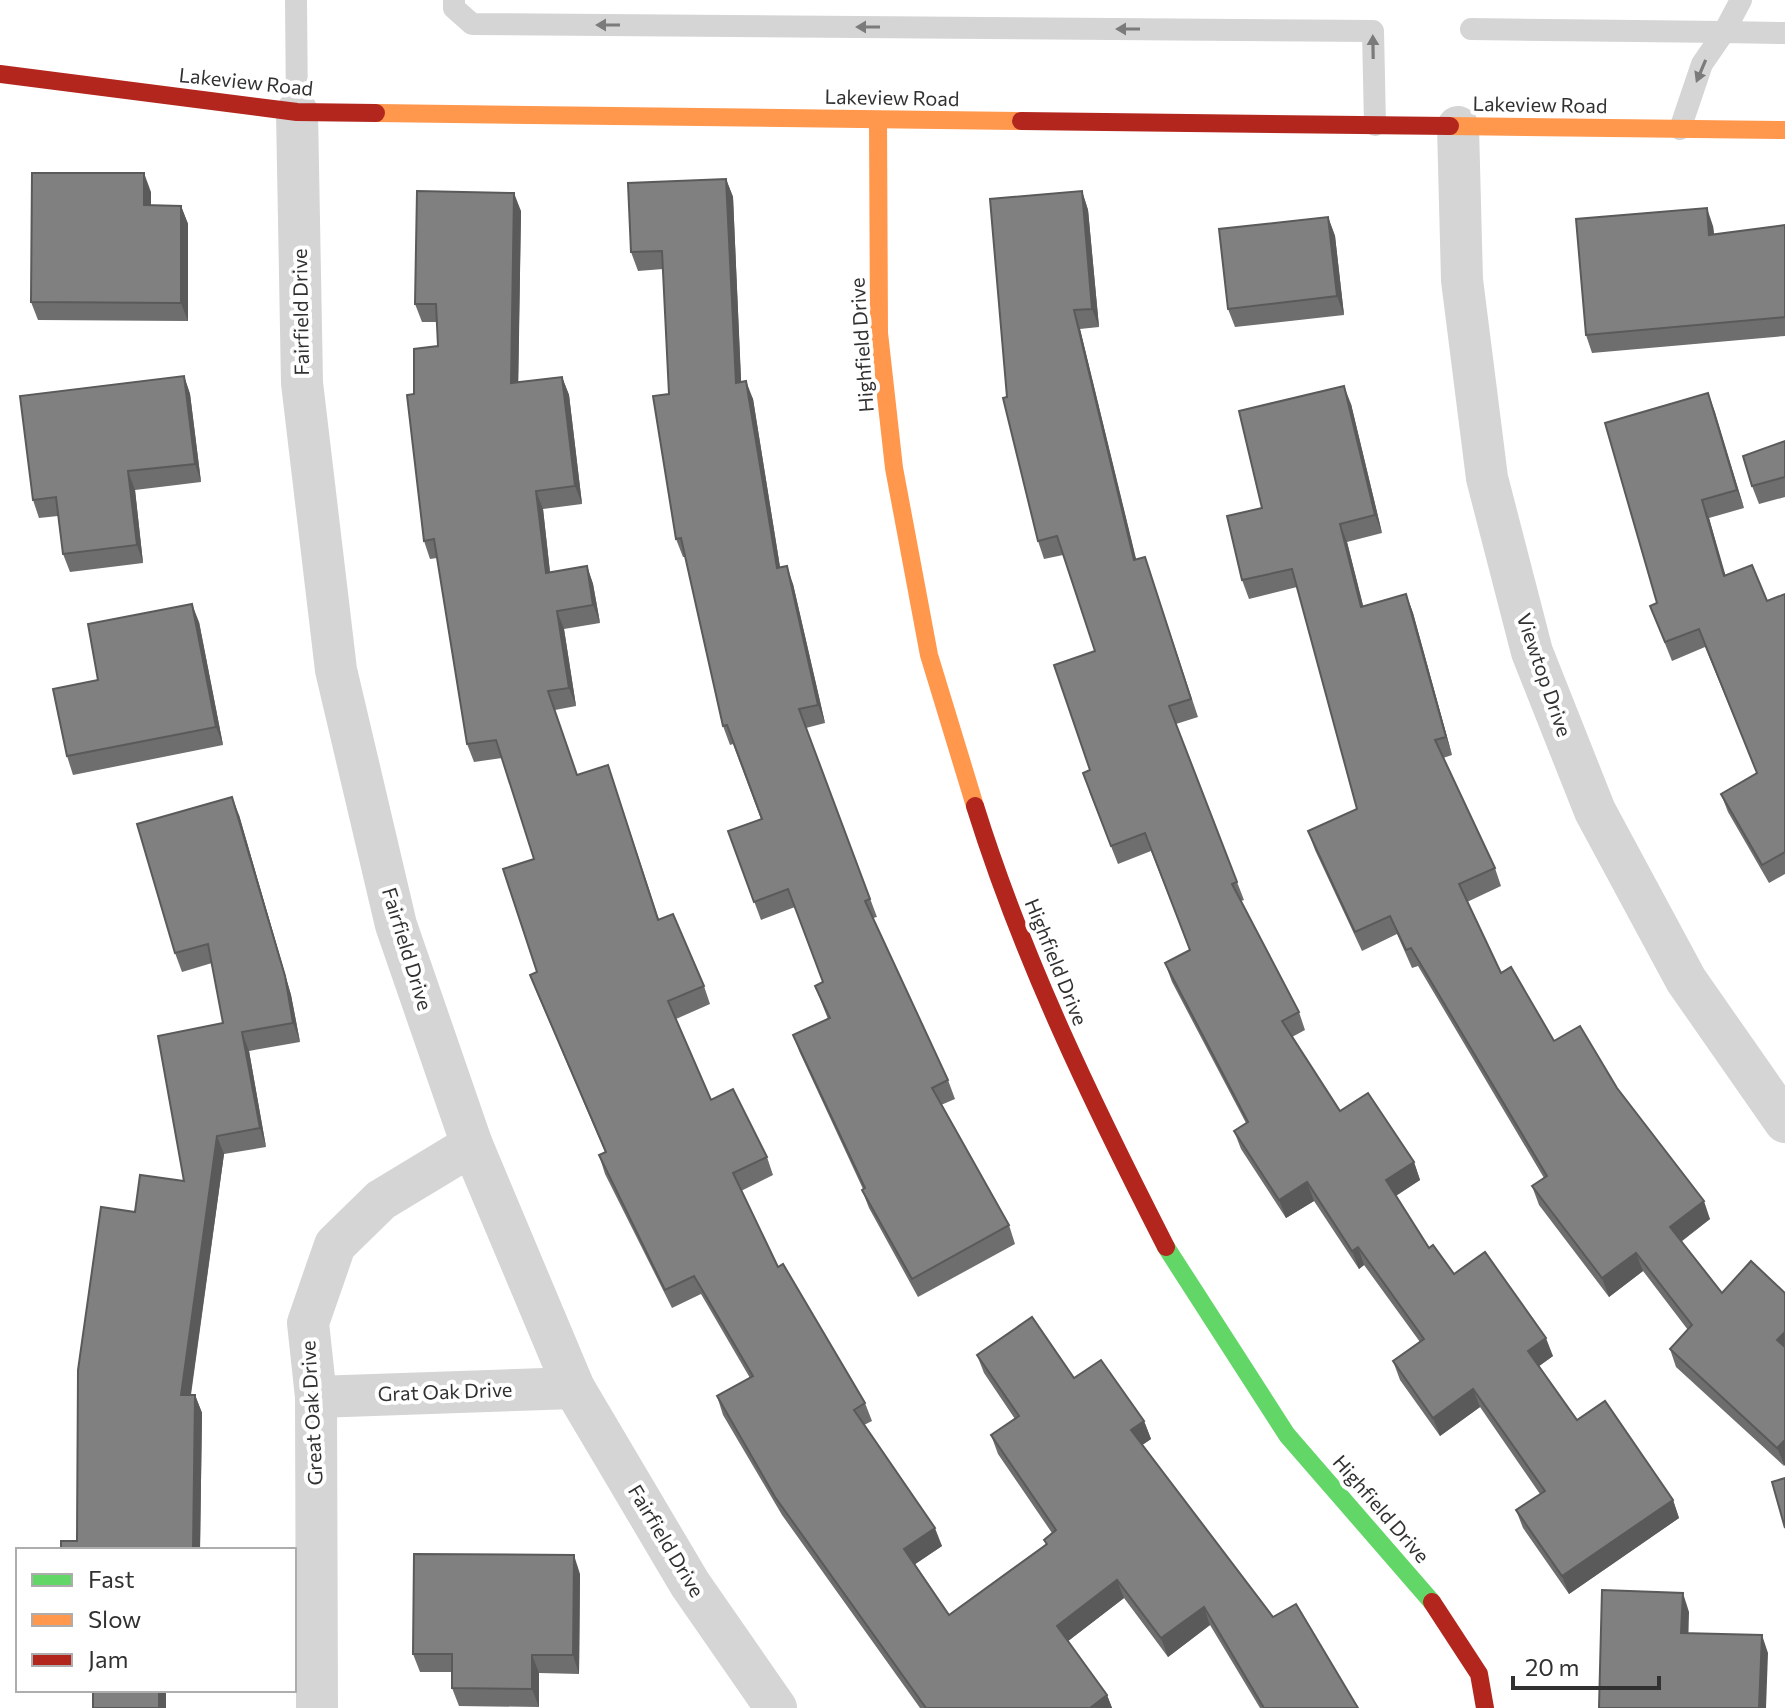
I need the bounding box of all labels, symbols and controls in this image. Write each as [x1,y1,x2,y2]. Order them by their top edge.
one-way arrow [595,19,620,31]
one-way arrow [855,21,880,33]
one-way arrow [1115,23,1140,35]
one-way arrow [1367,34,1379,59]
one-way arrow [1695,59,1708,82]
street label: Lakeview Road [178,62,314,100]
street label: Lakeview Road [824,84,960,110]
street label: Lakeview Road [1472,91,1608,117]
street label: Fairfield Drive [287,248,313,376]
street label: Highfield Drive [844,277,878,413]
street label: Viewtop Drive [1513,610,1577,740]
street label: Fairfield Drive [378,884,438,1013]
street label: Highfield Drive [1021,895,1093,1029]
street label: Great Oak Drive [295,1340,327,1486]
street label: Grat Oak Drive [377,1377,513,1405]
street label: Highfield Drive [1328,1450,1435,1567]
street label: Fairfield Drive [624,1480,710,1601]
legend [16,1548,296,1692]
text: Fast [88,1564,135,1593]
text: Slow [88,1604,141,1633]
scale bar [1513,1640,1659,1690]
text: Jam [88,1644,128,1673]
text: 20 m [1525,1652,1579,1681]

